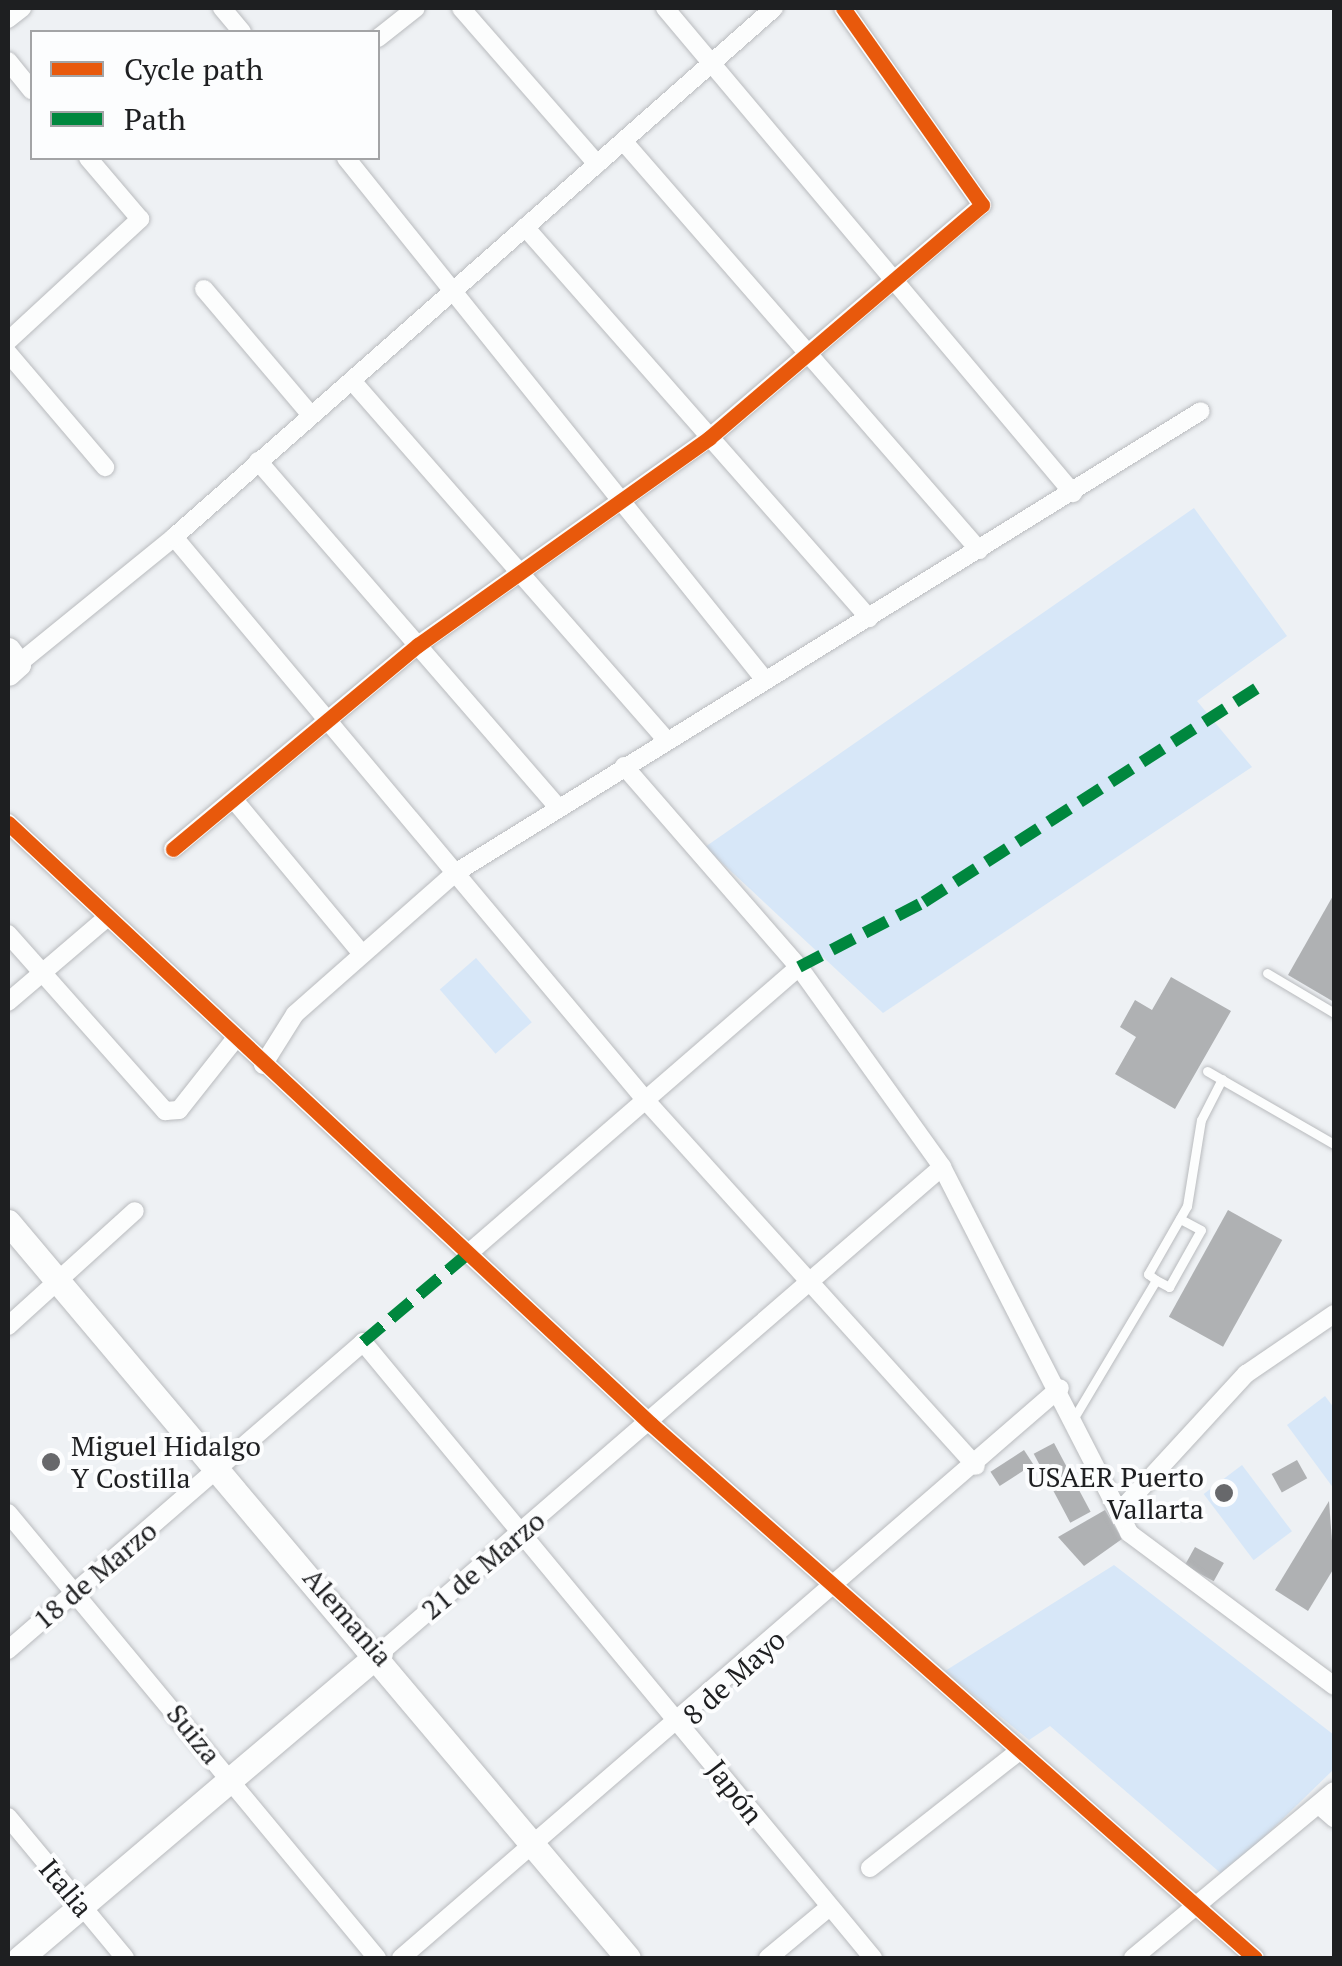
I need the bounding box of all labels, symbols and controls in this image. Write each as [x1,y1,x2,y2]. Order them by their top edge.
legend [30,30,380,160]
text: Cycle path [124,49,263,89]
text: Path [124,99,186,139]
place label: Miguel Hidalgo Y Costilla [71,1429,261,1495]
marker: Miguel Hidalgo Y Costilla [40,1451,62,1473]
place label: USAER Puerto Vallarta [1027,1460,1204,1526]
marker: USAER Puerto Vallarta [1213,1482,1235,1504]
street label: 21 de Marzo [414,1504,552,1626]
street label: 18 de Marzo [26,1514,164,1636]
street label: Alemania [296,1561,400,1673]
street label: 8 de Mayo [676,1622,792,1732]
street label: Suiza [160,1697,228,1771]
street label: Japón [700,1753,770,1831]
street label: Italia [32,1852,100,1924]

